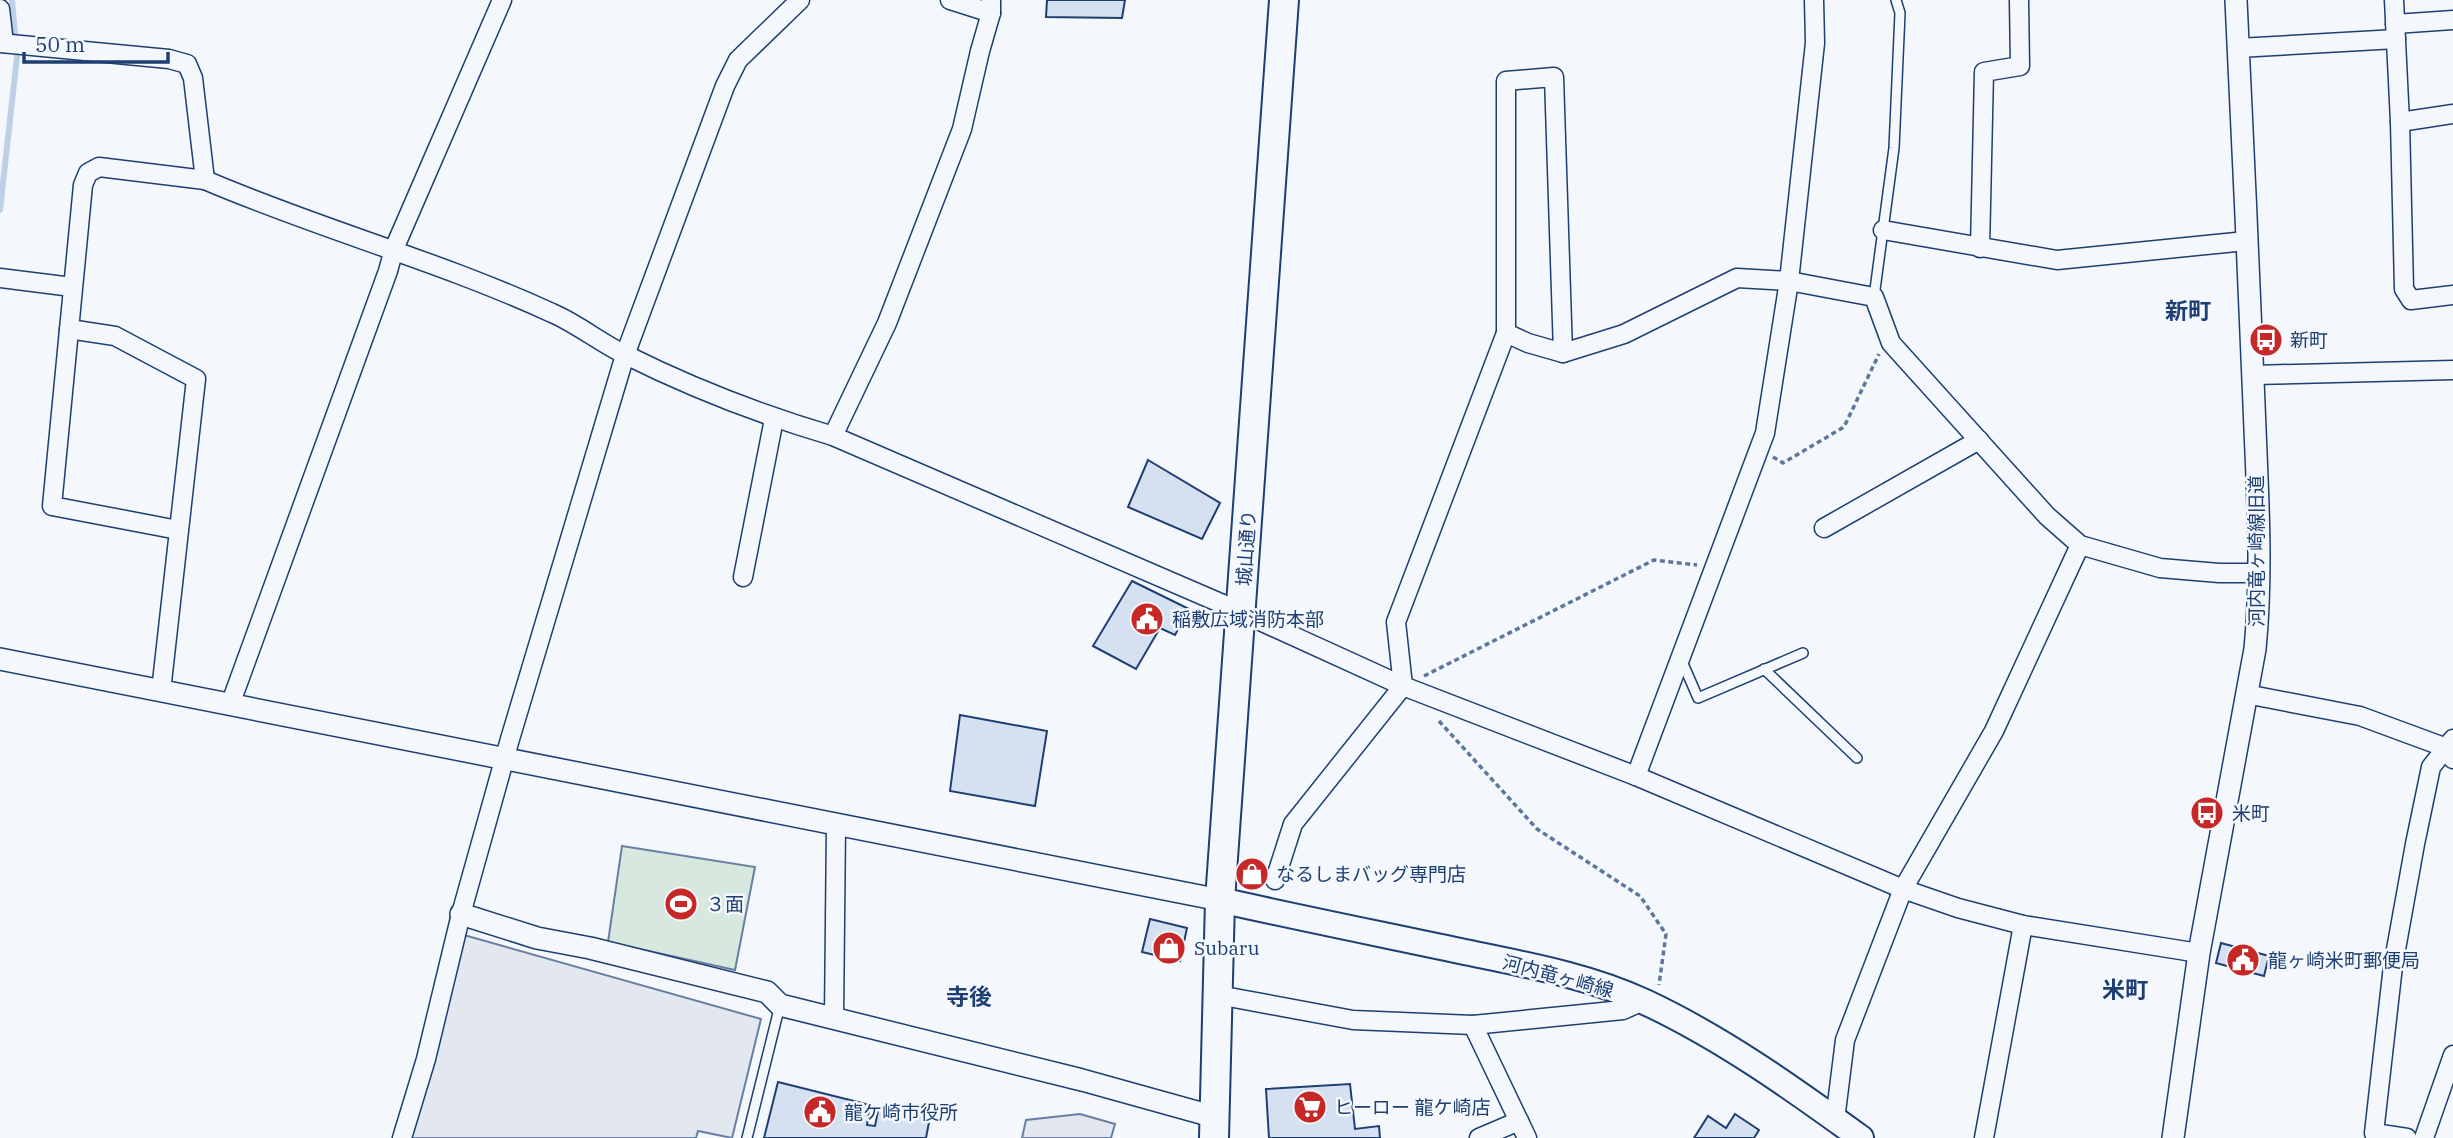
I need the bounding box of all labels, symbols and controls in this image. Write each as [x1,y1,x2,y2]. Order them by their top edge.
scale bar [24,21,168,65]
text: 50 m [35,30,85,58]
district label: 新町 [2165,295,2211,325]
bus stop icon: 新町 [2247,321,2285,359]
place label: 新町 [2290,328,2328,352]
street label: 河内竜ヶ崎線旧道 [2244,475,2268,627]
street label: 城山通り [1231,509,1261,587]
public building icon: 稲敷広域消防本部 [1128,600,1166,638]
place label: 稲敷広域消防本部 [1172,607,1324,631]
bus stop icon: 米町 [2188,794,2226,832]
place label: 米町 [2232,801,2270,825]
shop icon: なるしまバッグ専門店 [1233,855,1271,893]
place label: なるしまバッグ専門店 [1276,862,1466,886]
sports icon: ３面 [662,885,700,923]
place label: ３面 [706,892,744,916]
shop icon: Subaru [1150,929,1188,967]
place label: Subaru [1194,936,1260,960]
public building icon: 龍ヶ崎米町郵便局 [2224,941,2262,979]
place label: 龍ヶ崎米町郵便局 [2268,948,2420,972]
street label: 河内竜ヶ崎線 [1500,950,1616,1002]
district label: 米町 [2102,974,2148,1004]
district label: 寺後 [946,981,992,1011]
supermarket icon: ヒーロー 龍ケ崎店 [1291,1088,1329,1126]
public building icon: 龍ケ崎市役所 [801,1093,839,1131]
place label: ヒーロー 龍ケ崎店 [1334,1095,1490,1119]
place label: 龍ケ崎市役所 [844,1100,958,1124]

